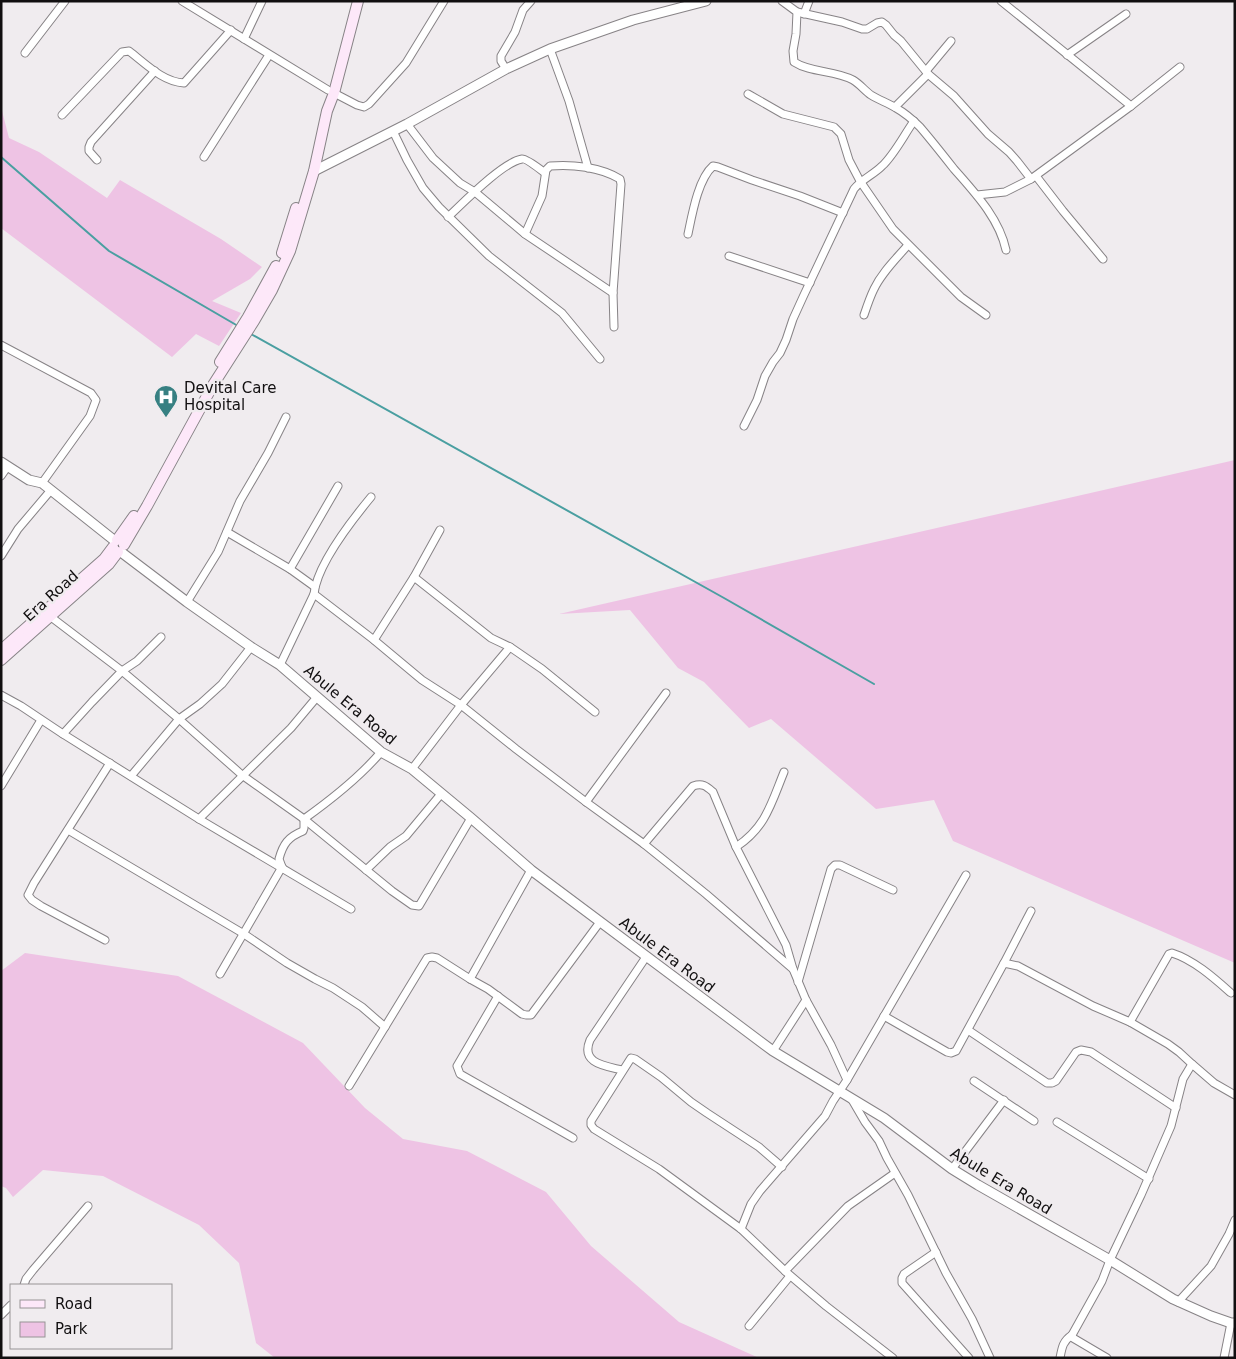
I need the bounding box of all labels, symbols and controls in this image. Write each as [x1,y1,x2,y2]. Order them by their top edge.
place label: Devital Care Hospital [184,379,277,414]
hospital icon: Devital Care Hospital [153,384,179,418]
street label: Era Road [20,567,82,625]
street label: Abule Era Road [300,661,400,749]
street label: Abule Era Road [616,913,718,997]
street label: Abule Era Road [947,1144,1055,1218]
legend [10,1284,172,1349]
text: Road [55,1295,93,1313]
text: Park [55,1320,88,1338]

